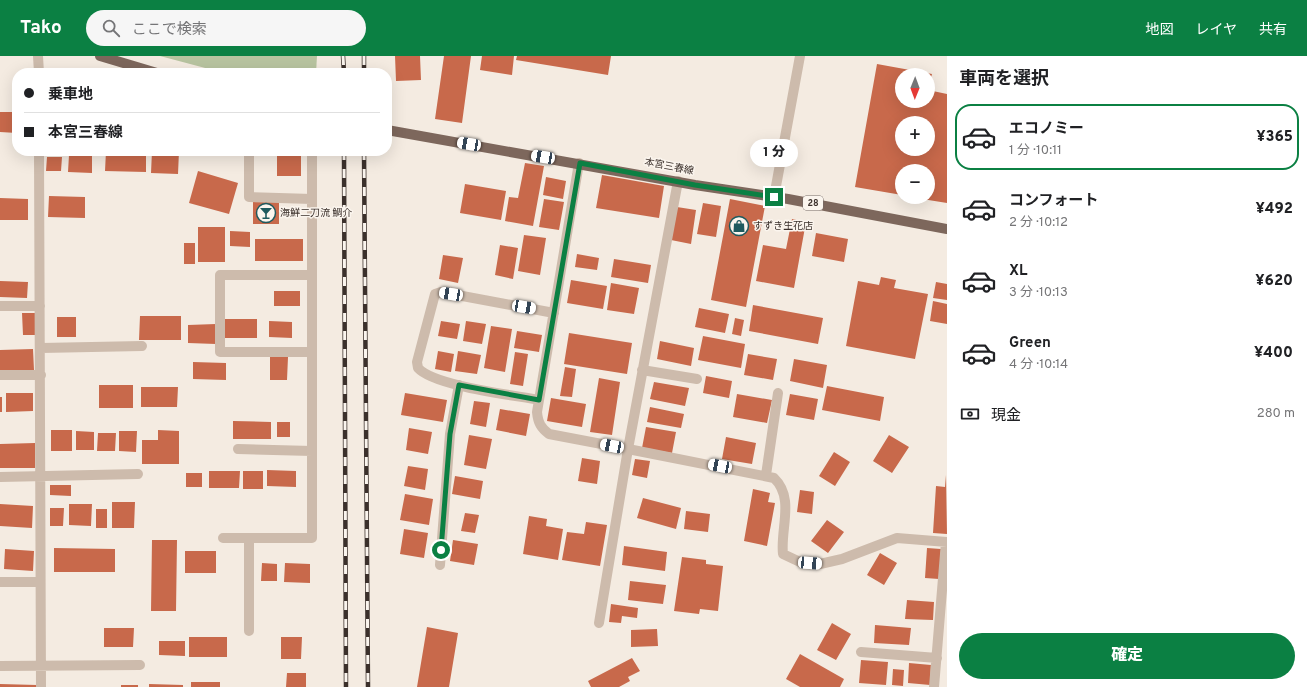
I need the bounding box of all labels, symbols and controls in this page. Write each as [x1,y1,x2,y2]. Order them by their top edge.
search box [86,10,366,46]
text: Tako [20,16,62,40]
icon: search [100,17,122,39]
text: ここで検索 [132,21,207,40]
text: 地図 [1145,22,1173,39]
text: レイヤ [1195,22,1237,39]
text: 共有 [1259,22,1287,39]
north arrow [895,68,935,108]
map controls [895,68,935,204]
text: 車両を選択 [959,68,1049,91]
text: 乗車地 [48,86,93,105]
button: + [895,116,935,156]
icon: car [961,119,997,155]
text: エコノミー [1009,120,1084,139]
text: 本宮三春線 [48,124,123,143]
text: ¥365 [1256,128,1293,147]
car [456,136,482,152]
callout: 1 分 [750,139,798,167]
text: 1 分 · 10:11 [1009,143,1062,159]
text: 1 分 [763,145,785,161]
car [530,149,556,165]
street label: 本宮三春線 [643,156,695,178]
button: − [895,164,935,204]
route end [765,188,783,206]
icon: car [961,191,997,227]
text: コンフォート [1009,192,1099,211]
road number: 28 [803,196,823,210]
text: ¥492 [1255,200,1293,219]
bar icon: 海鮮二刀流 鯛介 [255,202,277,224]
place label: 海鮮二刀流 鯛介 [280,207,352,220]
shop icon: すずき生花店 [728,215,750,237]
text: 2 分 · 10:12 [1009,215,1068,231]
place label: すずき生花店 [753,220,813,233]
text: XL [1009,262,1027,281]
icon: car [961,263,997,299]
text: ¥620 [1255,272,1293,291]
text: 3 分 · 10:13 [1009,285,1068,301]
car [438,286,464,302]
car [511,299,537,315]
text: Green [1009,334,1051,353]
icon: car [961,335,997,371]
text: ¥400 [1254,344,1293,363]
text: 4 分 · 10:14 [1009,357,1068,373]
icon: cash [959,403,981,425]
text: 280 m [1257,406,1295,422]
text: 現金 [991,407,1021,426]
car [599,438,625,454]
car [707,458,733,474]
route start [432,541,450,559]
car [798,556,822,570]
button: 確定 [959,633,1295,679]

